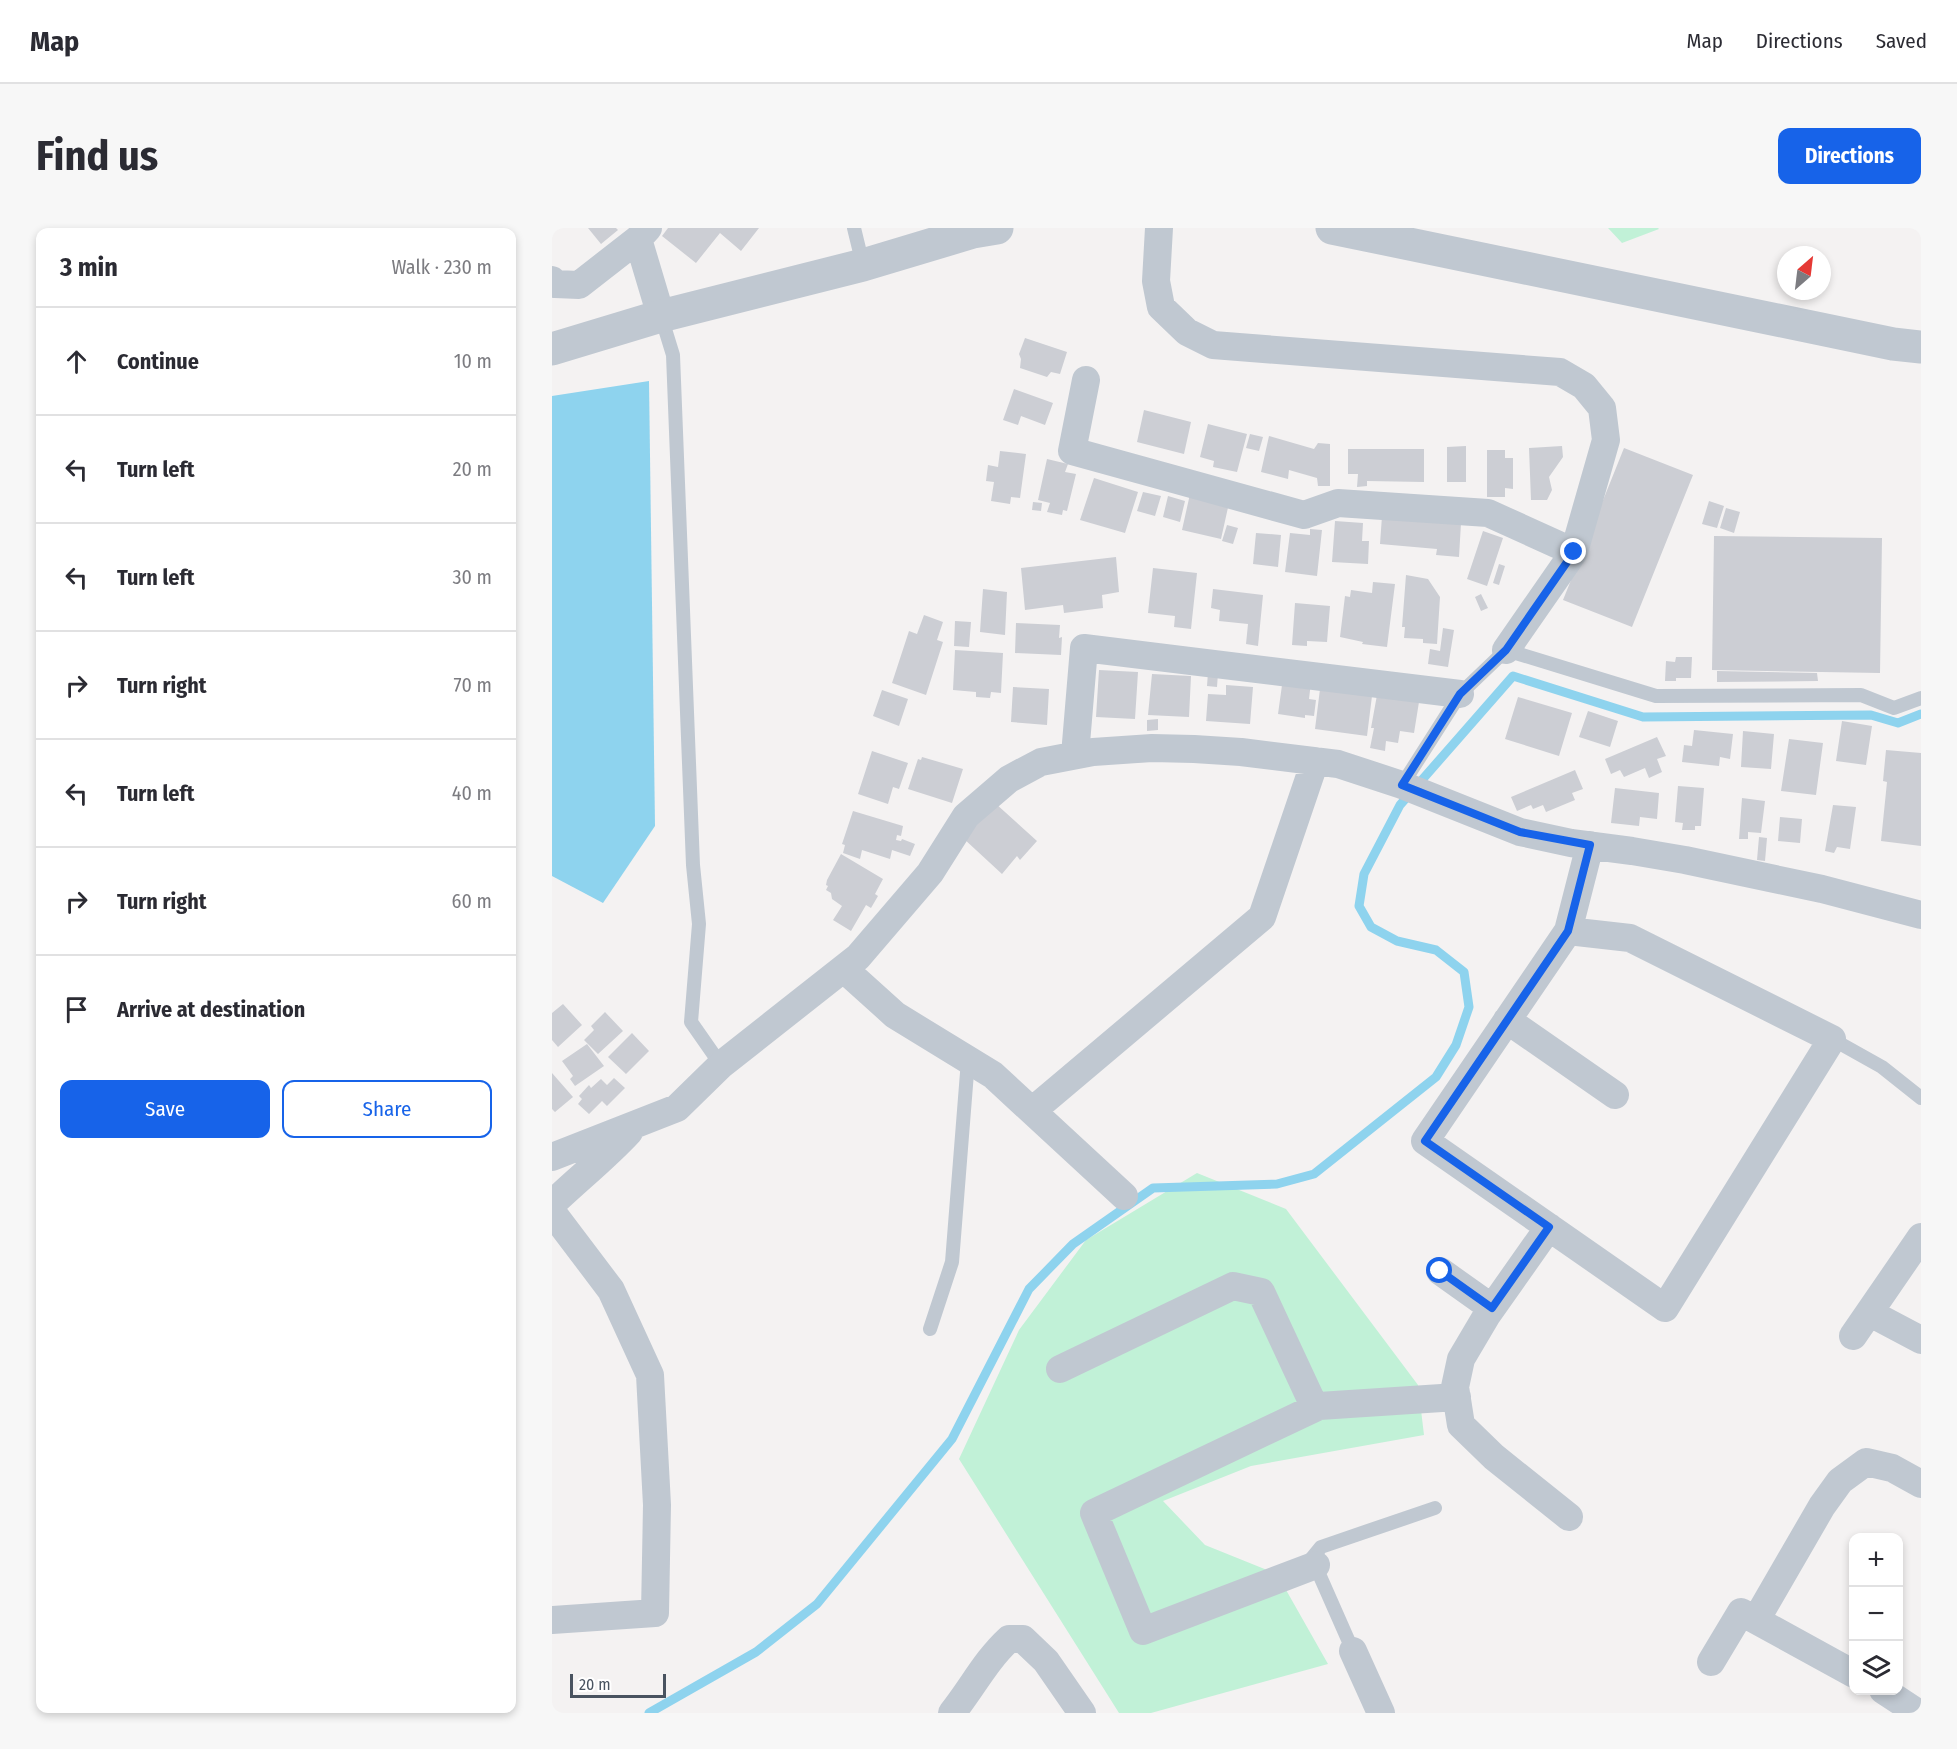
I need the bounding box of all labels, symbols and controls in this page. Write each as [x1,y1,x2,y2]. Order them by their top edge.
text: Map [30,25,79,58]
text: Map [1686,28,1723,54]
text: Directions [1756,28,1843,54]
text: Saved [1876,28,1927,54]
button: Directions [1778,128,1921,184]
text: Find us [36,131,158,181]
north arrow [1777,246,1831,300]
text: 3 min [60,252,118,283]
text: Walk · 230 m [391,255,492,279]
icon: ahead [60,345,93,378]
text: Continue [117,348,199,375]
text: 10 m [454,349,492,373]
icon: left [60,453,93,486]
text: Turn left [117,456,195,483]
text: 20 m [453,457,492,481]
route end [1560,538,1586,564]
icon: left [60,561,93,594]
text: Turn left [117,564,195,591]
text: 30 m [452,565,492,589]
icon: right [60,669,93,702]
text: Turn right [117,672,206,699]
text: 70 m [454,673,492,697]
icon: left [60,777,93,810]
text: Turn left [117,780,195,807]
text: 40 m [452,781,492,805]
icon: right [60,885,93,918]
text: Turn right [117,888,206,915]
text: 60 m [452,889,492,913]
icon: arrive [60,993,93,1026]
text: Arrive at destination [117,996,305,1023]
button: Save [60,1080,270,1138]
button: Share [282,1080,492,1138]
route start [1426,1257,1452,1283]
map controls [1849,1533,1903,1695]
button: + [1849,1533,1903,1587]
button: − [1849,1587,1903,1641]
button: layers [1849,1641,1903,1695]
scale bar [570,1671,666,1698]
text: 20 m [579,1675,610,1694]

